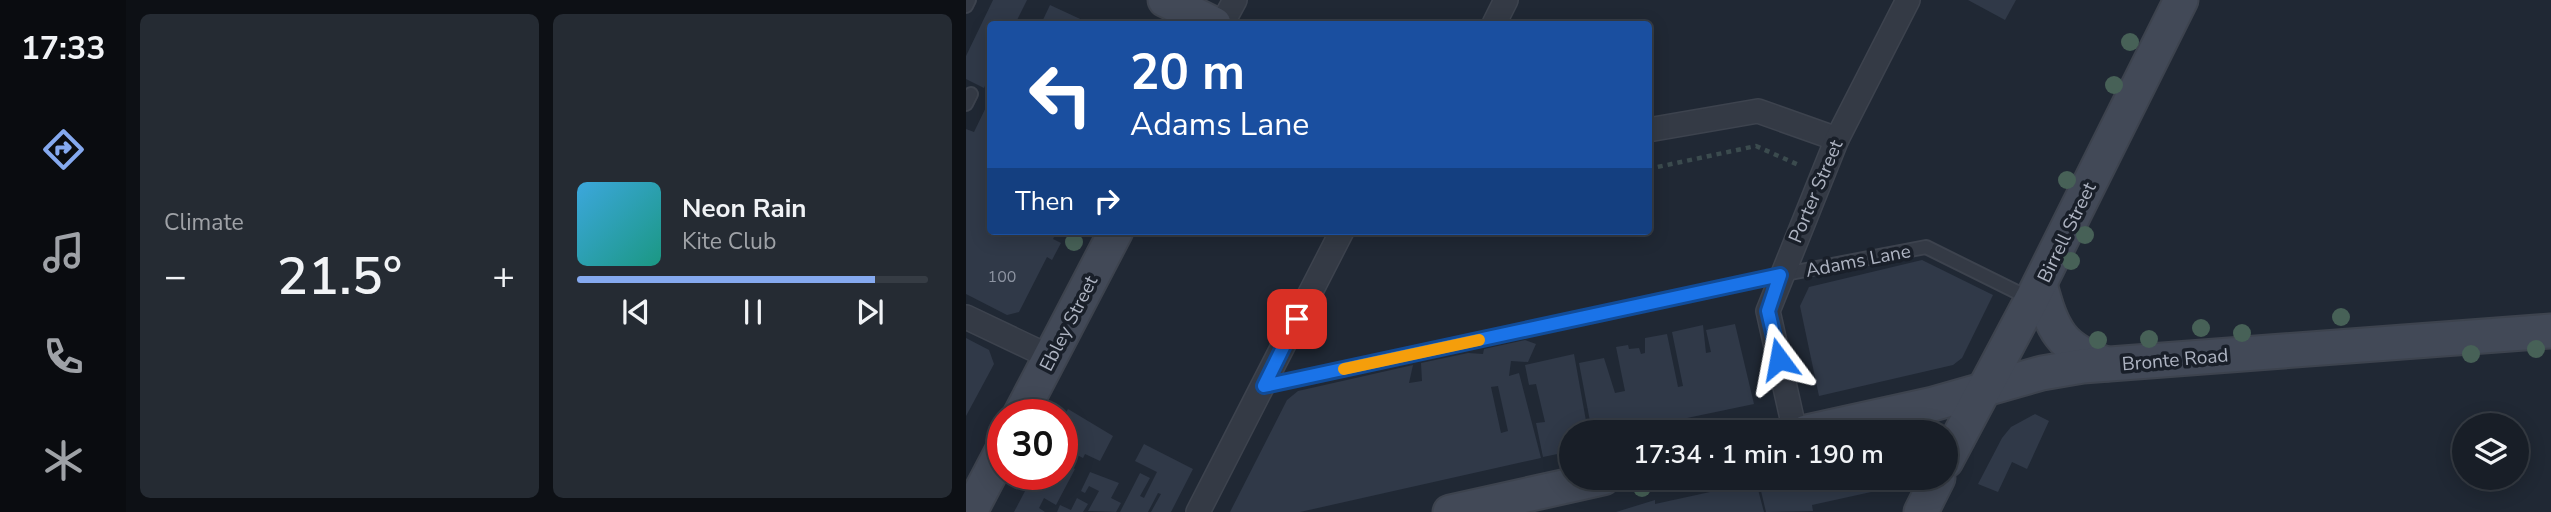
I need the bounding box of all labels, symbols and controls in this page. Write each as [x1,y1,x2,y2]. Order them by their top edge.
text: 17:33 [21,27,105,70]
text: 20 m [1130,39,1245,106]
icon: left [1015,49,1106,140]
text: Adams Lane [1130,103,1309,146]
icon: directions [39,125,88,174]
street label: Porter Street [1783,136,1849,247]
street label: Birrell Street [2031,178,2103,287]
icon: right [1088,182,1126,220]
text: Then [1015,184,1074,219]
text: Neon Rain [682,191,807,226]
text: Climate [164,207,244,238]
text: Kite Club [682,226,776,257]
icon: music [39,228,88,277]
street label: Adams Lane [1803,238,1913,284]
text: 21.5° [277,241,402,312]
text: − [164,251,187,302]
text: + [492,251,515,302]
house number: 100 [988,266,1016,288]
street label: Ebley Street [1034,271,1104,376]
pin [1267,289,1327,349]
icon: previous [617,293,655,331]
icon: pause [734,293,772,331]
icon: next [851,293,889,331]
icon: arrive [1278,300,1316,338]
position arrow [1742,322,1816,396]
icon: phone [39,332,88,381]
street label: Bronte Road [2121,342,2229,378]
speed limit sign: 30 [987,399,1078,490]
map controls [2452,413,2529,490]
button: layers [2452,413,2529,490]
icon: climate [39,436,88,485]
text: 17:34 · 1 min · 190 m [1633,437,1884,472]

